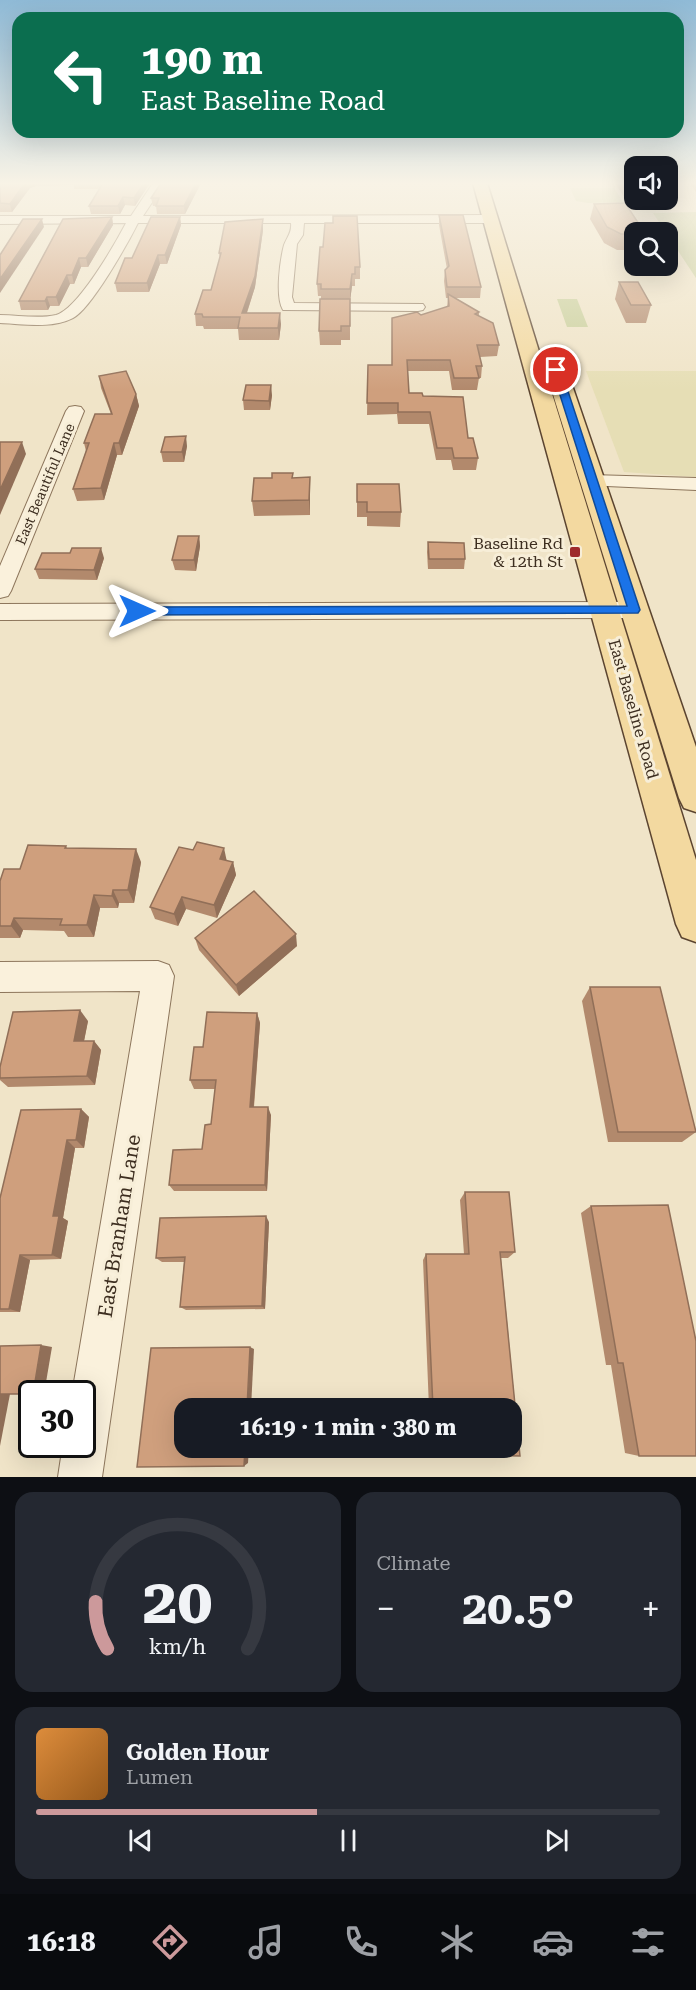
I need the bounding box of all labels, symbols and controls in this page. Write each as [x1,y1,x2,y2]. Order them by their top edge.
text: 190 m [141,35,263,84]
icon: left [42,36,120,114]
text: East Baseline Road [141,85,385,117]
map controls [624,156,678,276]
button: sound [624,156,678,210]
button: search [624,222,678,276]
pin [530,344,581,395]
icon: arrive [539,353,572,386]
street label: East Beautiful Lane [12,421,78,547]
place label: Baseline Rd & 12th St [473,534,563,571]
marker: Baseline Rd & 12th St [568,545,582,559]
position arrow [105,579,169,643]
street label: East Baseline Road [604,637,663,781]
street label: East Branham Lane [93,1133,145,1319]
speed limit sign: 30 [18,1380,96,1458]
text: 16:19 · 1 min · 380 m [239,1415,457,1440]
text: Climate [377,1551,451,1575]
text: 20 [143,1565,213,1638]
text: 20.5° [462,1582,574,1635]
text: − [377,1589,395,1628]
text: + [642,1589,660,1628]
text: km/h [149,1634,207,1659]
text: Golden Hour [126,1740,269,1765]
text: Lumen [126,1765,193,1789]
icon: previous [124,1824,157,1857]
icon: pause [332,1824,365,1857]
icon: next [540,1824,573,1857]
icon: directions [149,1921,191,1963]
icon: music [245,1921,287,1963]
icon: phone [340,1921,382,1963]
icon: climate [436,1921,478,1963]
icon: car [532,1921,574,1963]
icon: filters [627,1921,669,1963]
text: 16:18 [27,1926,96,1958]

